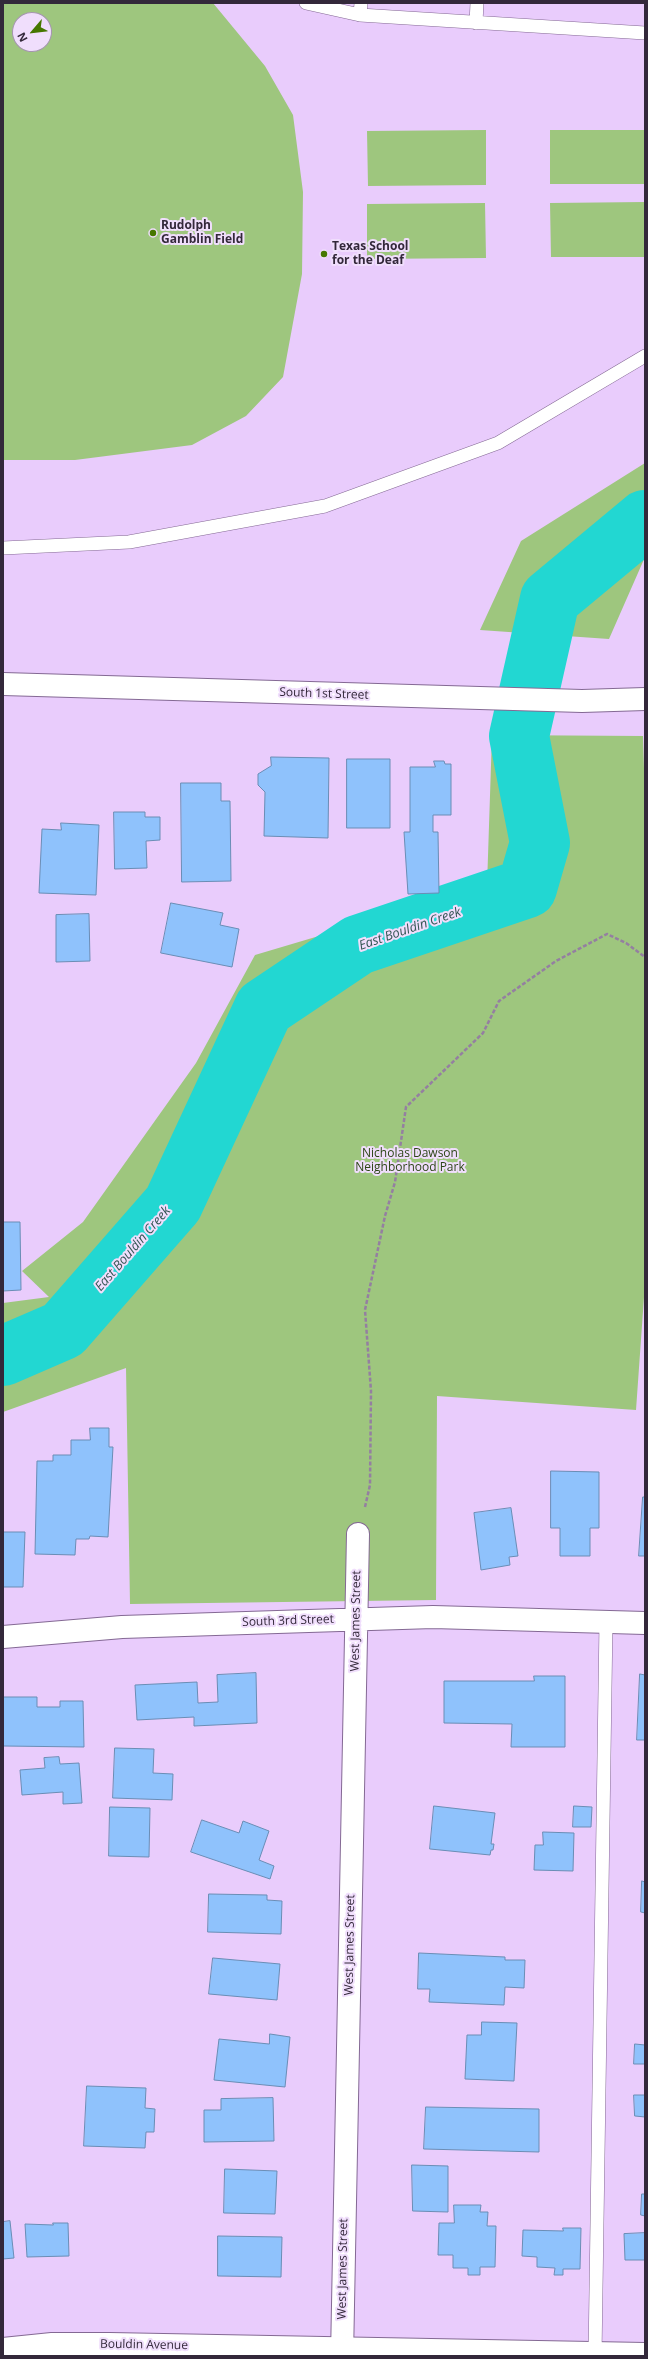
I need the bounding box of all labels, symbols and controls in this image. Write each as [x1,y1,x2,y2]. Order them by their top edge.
north arrow [12,12,52,52]
text: N [13,30,31,45]
place label: Rudolph Gamblin Field [161,219,243,247]
marker: Rudolph Gamblin Field [148,228,158,238]
place label: Texas School for the Deaf [332,240,408,268]
marker: Texas School for the Deaf [319,249,329,259]
street label: South 1st Street [279,685,369,703]
water label: East Bouldin Creek [357,904,463,954]
park label: Nicholas Dawson Neighborhood Park [355,1147,465,1175]
water label: East Bouldin Creek [92,1204,174,1294]
street label: West James Street [348,1570,364,1672]
street label: South 3rd Street [242,1612,334,1630]
street label: West James Street [342,1894,358,1996]
street label: West James Street [335,2218,351,2320]
street label: Bouldin Avenue [100,2337,188,2353]

